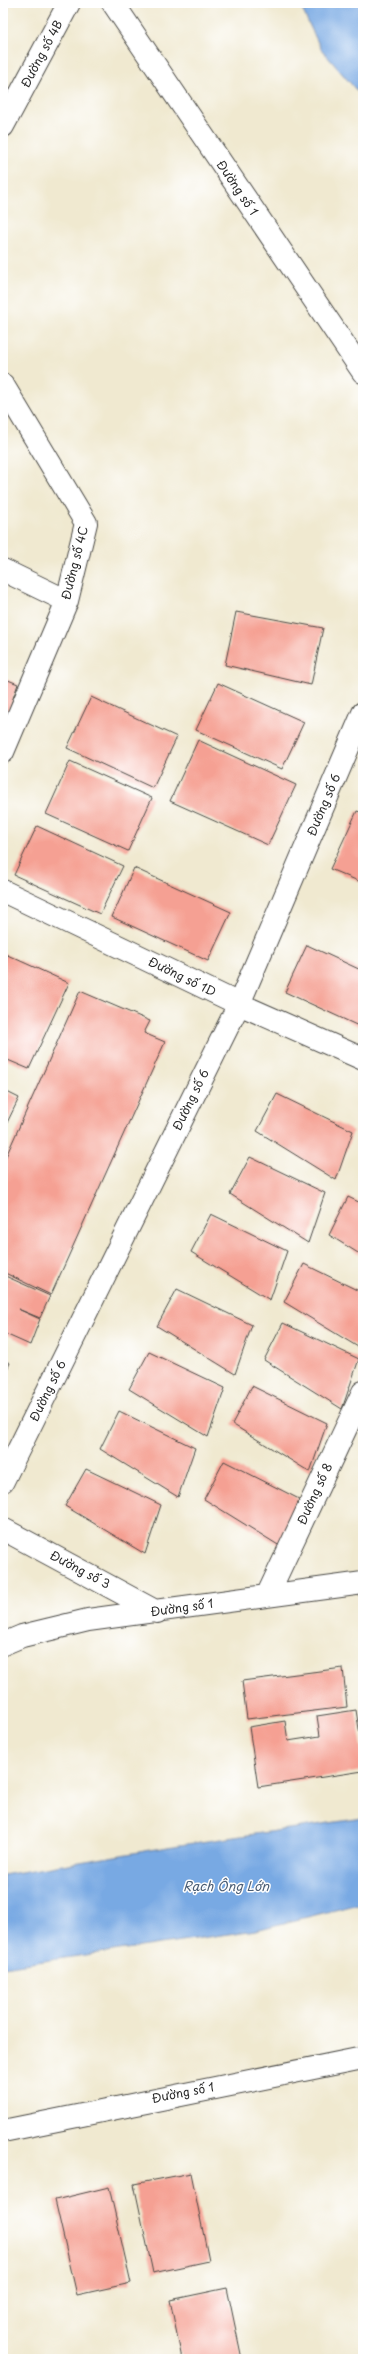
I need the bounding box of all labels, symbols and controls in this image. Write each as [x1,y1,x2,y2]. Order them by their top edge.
street label: Đường số 4B [16,17,66,90]
street label: Đường số 1 [213,156,263,219]
street label: Đường số 4C [56,524,92,601]
street label: Đường số 6 [302,771,344,839]
street label: Đường số 1D [145,952,219,1000]
street label: Đường số 6 [168,1066,213,1133]
street label: Đường số 6 [25,1357,70,1424]
street label: Đường số 8 [292,1460,336,1527]
street label: Đường số 3 [47,1546,114,1593]
street label: Đường số 1 [149,1594,215,1620]
water label: Rạch Ông Lớn [183,1876,270,1895]
street label: Đường số 1 [150,2077,216,2107]

